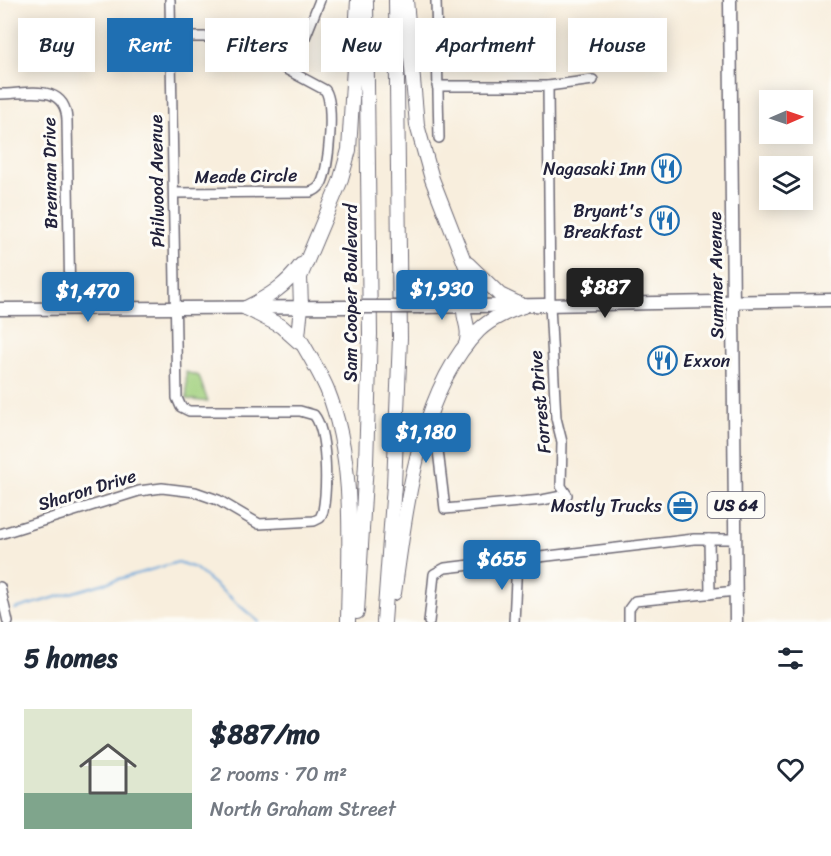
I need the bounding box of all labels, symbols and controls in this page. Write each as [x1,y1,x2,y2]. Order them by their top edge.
chip: Buy [18,18,95,72]
chip: Rent [107,18,193,72]
chip: Filters [205,18,309,72]
chip: New [321,18,403,72]
chip: Apartment [415,18,556,72]
chip: House [568,18,667,72]
north arrow [759,90,813,144]
map controls [759,90,813,210]
street label: Philwood Avenue [140,114,174,248]
street label: Brennan Drive [33,117,67,229]
place label: Nagasaki Inn [543,153,646,185]
restaurant icon: Nagasaki Inn [651,153,683,185]
button: layers [759,156,813,210]
street label: Meade Circle [194,159,298,193]
place label: Bryant's Breakfast [563,195,644,248]
street label: Sam Cooper Boulevard [335,203,367,382]
restaurant icon: Bryant's Breakfast [648,205,680,237]
street label: Summer Avenue [699,211,733,339]
pin: $887 [569,268,641,319]
pin: $1,930 [393,270,491,321]
text: $887 [581,270,630,305]
pin: $1,470 [39,272,137,323]
text: $1,930 [410,272,474,307]
text: $1,470 [56,274,120,309]
restaurant icon: Exxon [646,345,678,377]
place label: Exxon [683,345,731,377]
street label: Forrest Drive [520,349,560,455]
pin: $1,180 [377,413,475,464]
text: $1,180 [396,415,456,450]
street label: Sharon Drive [34,460,140,520]
place label: Mostly Trucks [551,490,663,522]
office icon: Mostly Trucks [667,490,699,522]
road number: US 64 [708,492,764,518]
pin: $655 [466,540,538,591]
text: $655 [477,542,527,577]
text: 5 homes [24,635,117,681]
icon: filters [774,642,807,675]
text: $887/mo [210,711,320,757]
icon: home [72,733,144,805]
icon: heart [774,753,807,786]
text: 2 rooms · 70 m² [210,757,347,792]
text: North Graham Street [210,792,396,827]

